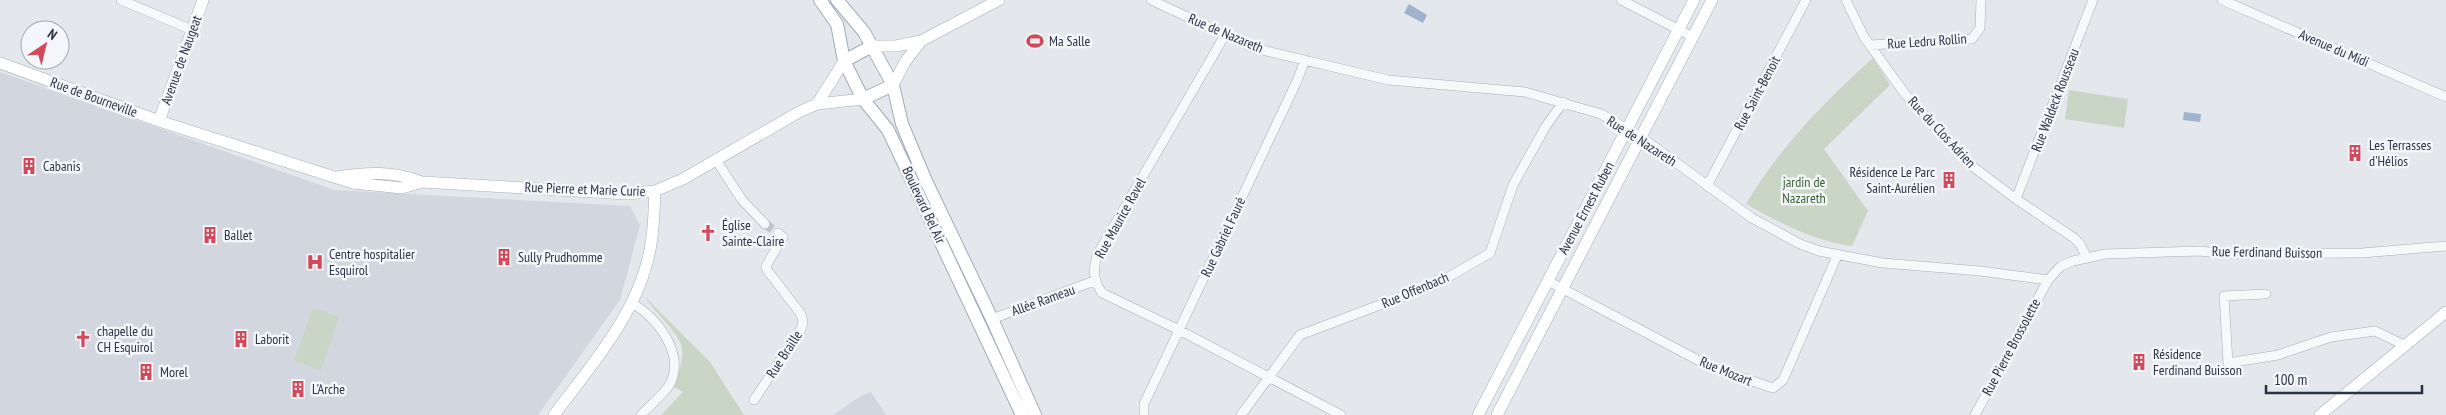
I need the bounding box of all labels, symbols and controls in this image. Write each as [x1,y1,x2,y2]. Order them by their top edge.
street label: Rue de Nazareth [1186,9,1266,57]
street label: Avenue de Naugeat [157,13,206,107]
north arrow [20,20,70,70]
text: N [44,25,61,44]
street label: Avenue du Midi [2296,25,2372,71]
street label: Rue Ledru Rollin [1887,29,1967,53]
sports icon: Ma Salle [1025,31,1045,51]
place label: Ma Salle [1049,32,1091,50]
street label: Rue Waldeck Rousseau [2027,46,2083,154]
street label: Rue Saint-Benoit [1730,53,1784,133]
street label: Rue de Bourneville [48,73,140,121]
street label: Rue du Clos Adrien [1904,93,1980,171]
street label: Rue de Nazareth [1604,112,1680,170]
place label: Les Terrasses d'Hélios [2369,136,2431,170]
building icon: Les Terrasses d'Hélios [2345,143,2365,163]
building icon: Cabanis [19,156,39,176]
place label: Cabanis [43,157,81,175]
street label: Avenue Ernest Ruben [1554,159,1618,257]
place label: Résidence Le Parc Saint-Aurélien [1849,163,1935,197]
street label: Boulevard Bel Air [898,164,950,247]
building icon: Résidence Le Parc Saint-Aurélien [1939,170,1959,190]
park label: jardin de Nazareth [1782,173,1826,207]
street label: Rue Maurice Ravel [1090,174,1150,261]
street label: Rue Pierre et Marie Curie [524,178,646,200]
street label: Rue Gabriel Fauré [1197,194,1249,280]
place label: Église Sainte-Claire [722,216,785,250]
church icon: Église Sainte-Claire [698,223,718,243]
building icon: Ballet [200,225,220,245]
place label: Ballet [224,226,252,244]
street label: Rue Ferdinand Buisson [2212,242,2322,262]
place label: Centre hospitalier Esquirol [329,245,415,279]
building icon: Sully Prudhomme [494,247,514,267]
place label: Sully Prudhomme [518,248,603,266]
hospital icon: Centre hospitalier Esquirol [305,252,325,272]
street label: Rue Offenbach [1379,268,1451,312]
street label: Allée Rameau [1009,280,1077,320]
street label: Rue Pierre Brossolette [1978,295,2044,399]
place label: chapelle du CH Esquirol [97,322,154,356]
street label: Rue Braille [762,327,806,381]
church icon: chapelle du CH Esquirol [73,329,93,349]
building icon: Laborit [231,329,251,349]
place label: Laborit [255,330,289,348]
place label: Résidence Ferdinand Buisson [2153,345,2242,379]
street label: Rue Mozart [1697,352,1755,390]
building icon: Résidence Ferdinand Buisson [2129,352,2149,372]
building icon: Morel [136,362,156,382]
scale bar [2266,362,2422,394]
place label: Morel [160,363,189,381]
text: 100 m [2274,370,2307,389]
building icon: L'Arche [288,379,308,399]
place label: L'Arche [312,380,345,398]

